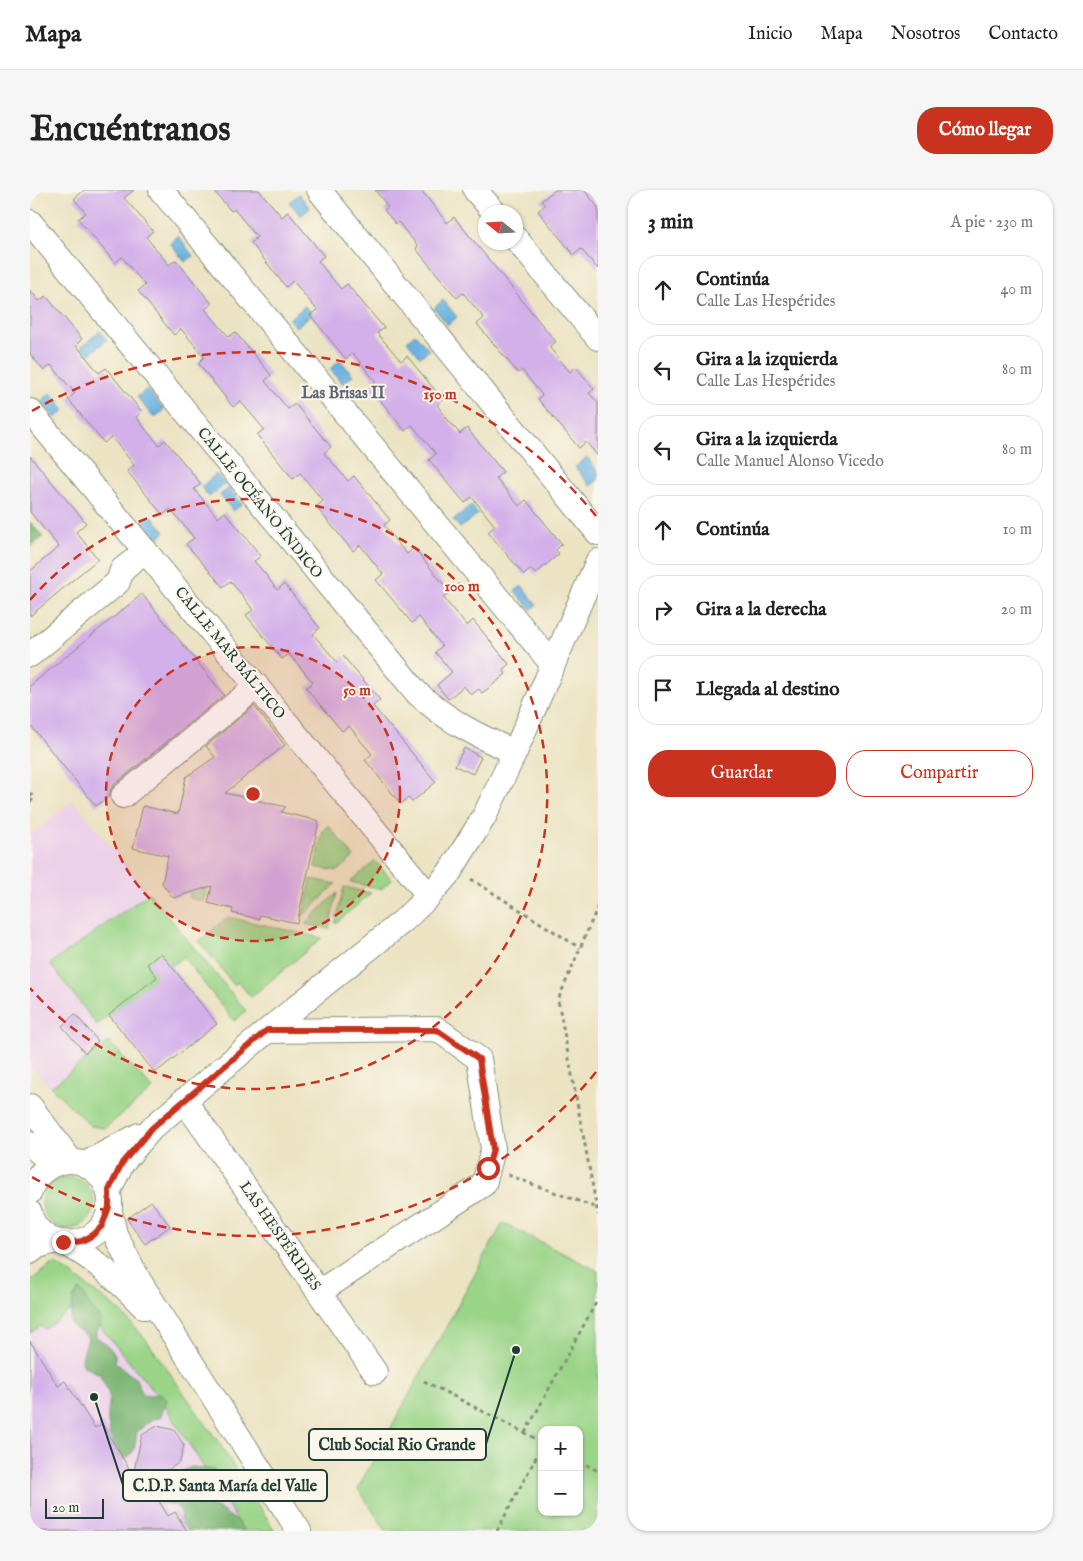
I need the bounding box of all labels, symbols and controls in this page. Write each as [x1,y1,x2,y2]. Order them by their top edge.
text: Mapa [25,19,81,50]
text: Inicio [748,23,793,46]
text: Mapa [821,23,863,46]
text: Nosotros [891,23,960,46]
text: Contacto [988,23,1058,46]
button: Cómo llegar [917,107,1053,154]
text: Encuéntranos [30,108,230,153]
north arrow [478,205,523,250]
text: 3 min [648,209,693,236]
text: A pie · 230 m [951,213,1033,233]
text: Continúa [696,268,770,292]
icon: ahead [649,276,677,304]
text: 40 m [1000,280,1032,300]
text: Calle Las Hespérides [696,292,835,312]
text: Gira a la izquierda [696,348,838,372]
icon: left [649,356,677,384]
text: 80 m [1002,360,1032,380]
text: Calle Las Hespérides [696,372,835,392]
district label: Las Brisas II [301,384,385,404]
text: 150 m [423,385,457,404]
street label: CALLE OCÉANO ÍNDICO [193,424,327,582]
text: Gira a la izquierda [696,428,838,452]
icon: left [649,436,677,464]
text: 80 m [1002,440,1032,460]
text: Calle Manuel Alonso Vicedo [696,452,884,472]
icon: ahead [649,516,677,544]
text: Continúa [696,518,770,542]
text: 10 m [1002,520,1032,540]
text: 100 m [444,577,480,596]
street label: CALLE MAR BÁLTICO [171,583,289,723]
icon: right [649,596,677,624]
text: Gira a la derecha [696,598,826,622]
text: 20 m [1001,600,1032,620]
icon: arrive [649,676,677,704]
text: Llegada al destino [696,678,839,702]
text: 50 m [343,681,371,700]
button: Guardar [648,750,836,797]
button: Compartir [846,750,1033,797]
centre of rings [244,785,262,803]
route start [477,1157,500,1180]
street label: LAS HESPÉRIDES [235,1177,325,1295]
route end [52,1231,75,1254]
map controls [538,1426,583,1516]
button: + [538,1426,583,1471]
callout: Club Social Rio Grande [309,1429,486,1460]
text: Club Social Rio Grande [318,1436,476,1456]
callout: C.D.P. Santa María del Valle [123,1470,327,1501]
button: − [538,1471,583,1516]
text: C.D.P. Santa María del Valle [133,1477,318,1497]
scale bar [45,1496,104,1519]
text: 20 m [52,1499,79,1517]

